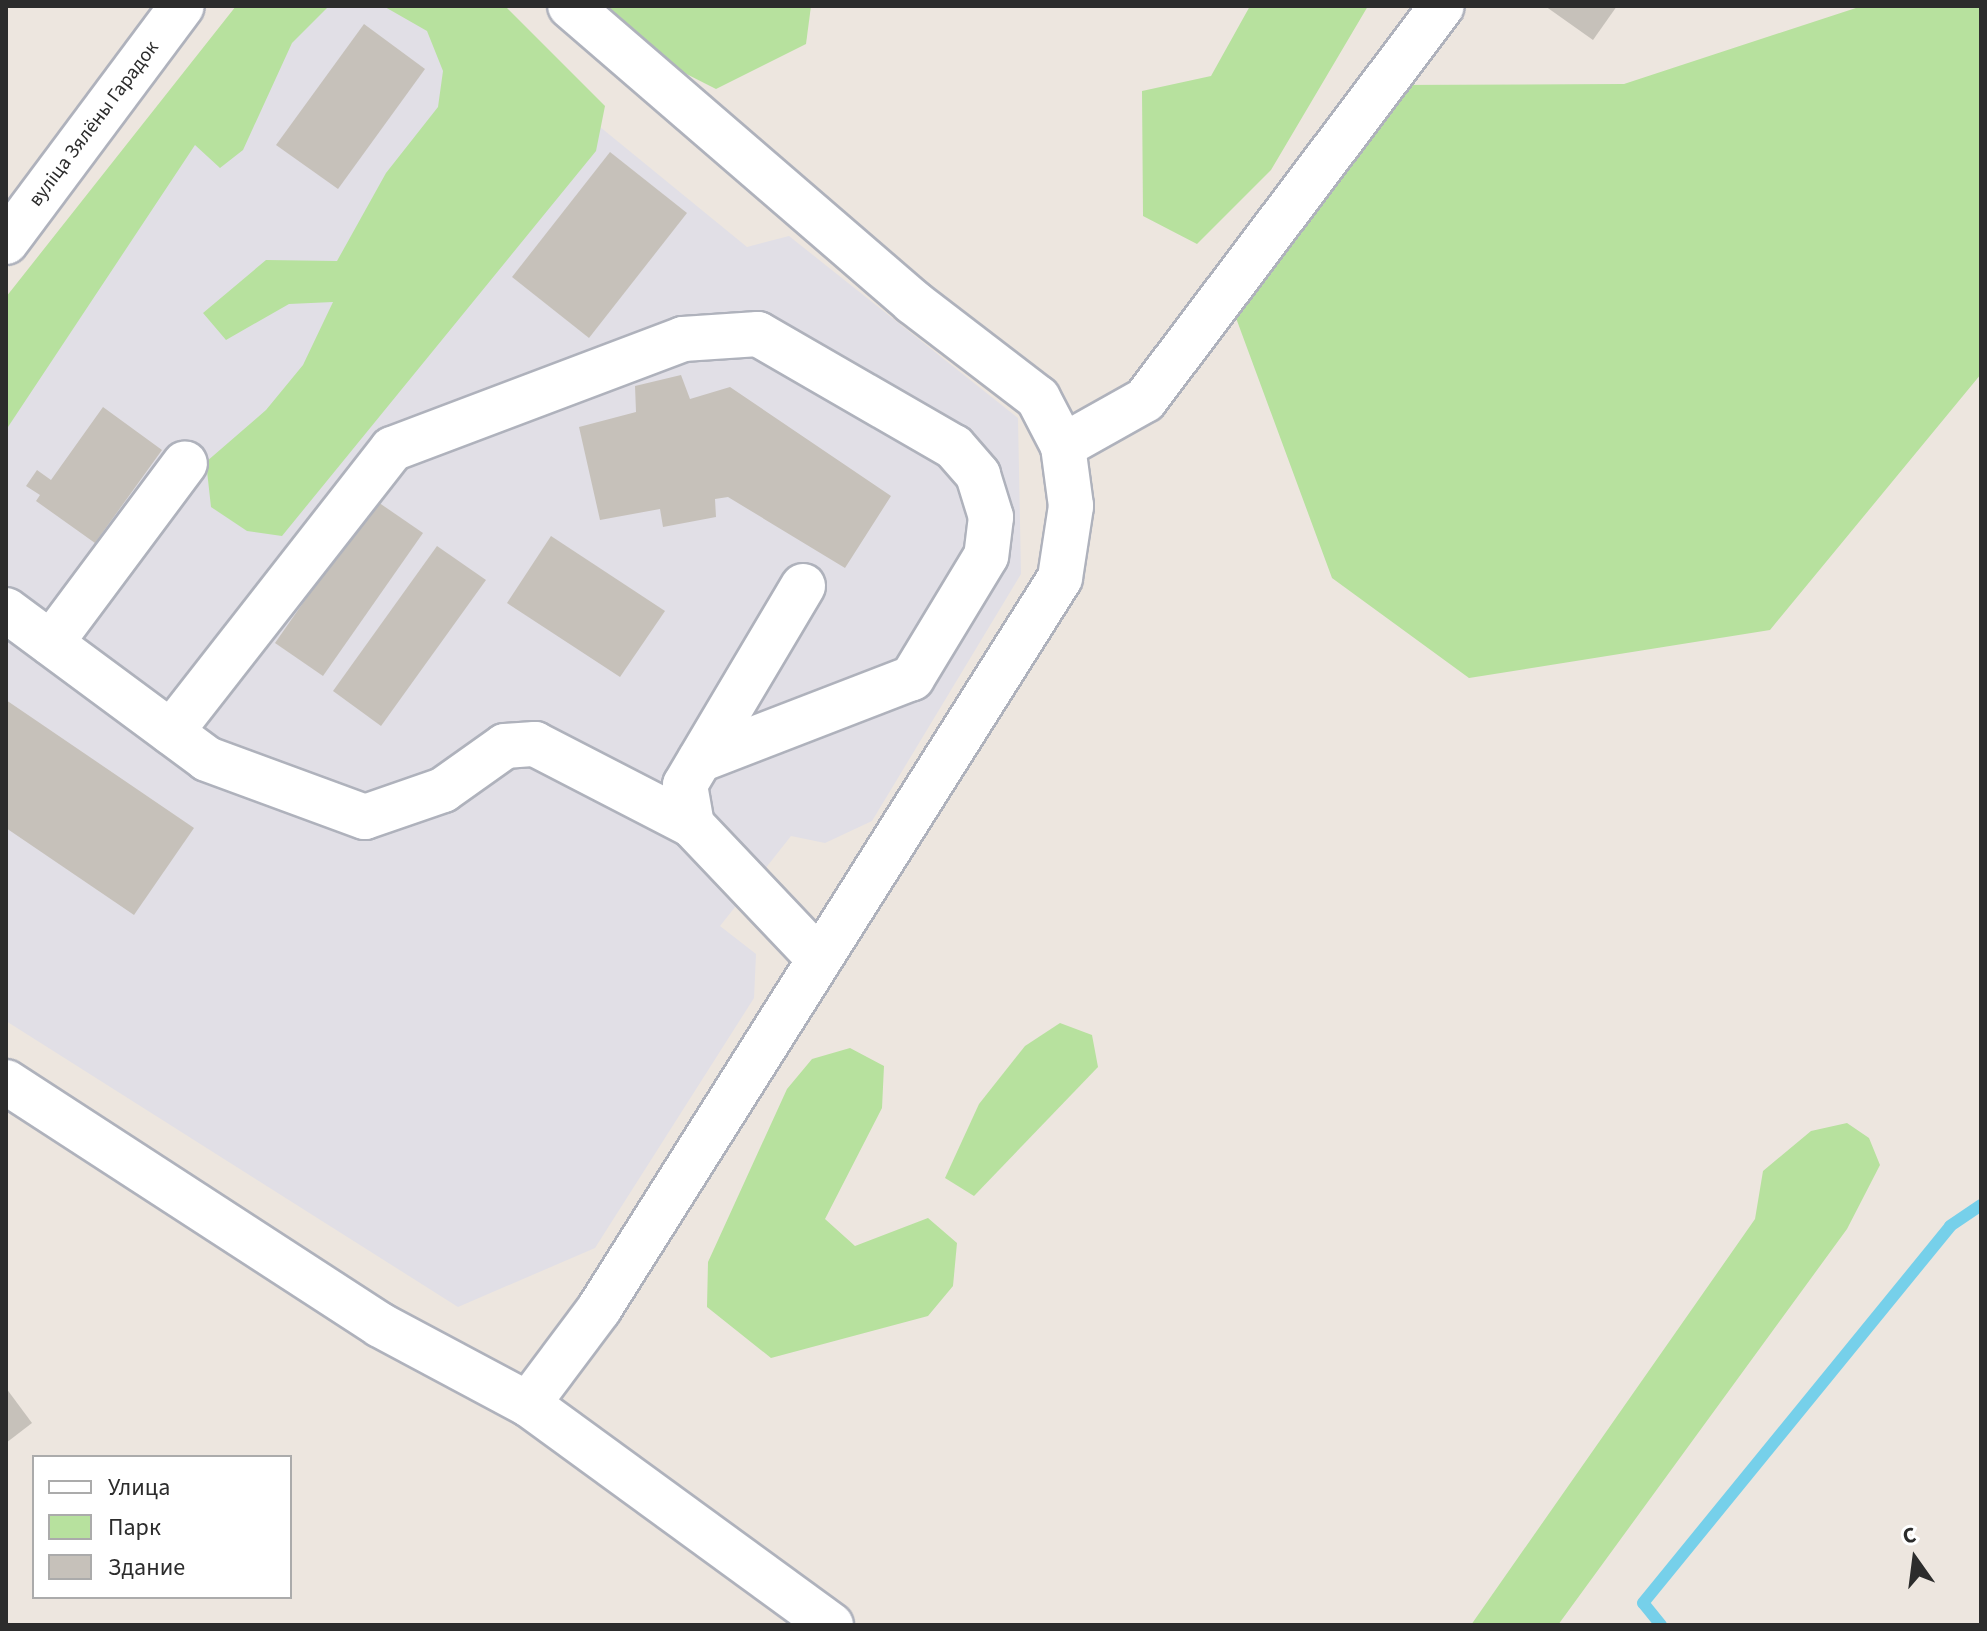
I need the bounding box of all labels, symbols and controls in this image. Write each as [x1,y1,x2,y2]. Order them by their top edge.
street label: вуліца Зялёны Гарадок [24,37,164,211]
legend [32,1455,292,1599]
text: Улица [108,1470,170,1505]
text: Парк [108,1510,161,1545]
north arrow [1875,1519,1955,1599]
text: С [1899,1519,1919,1553]
text: Здание [108,1550,185,1585]

